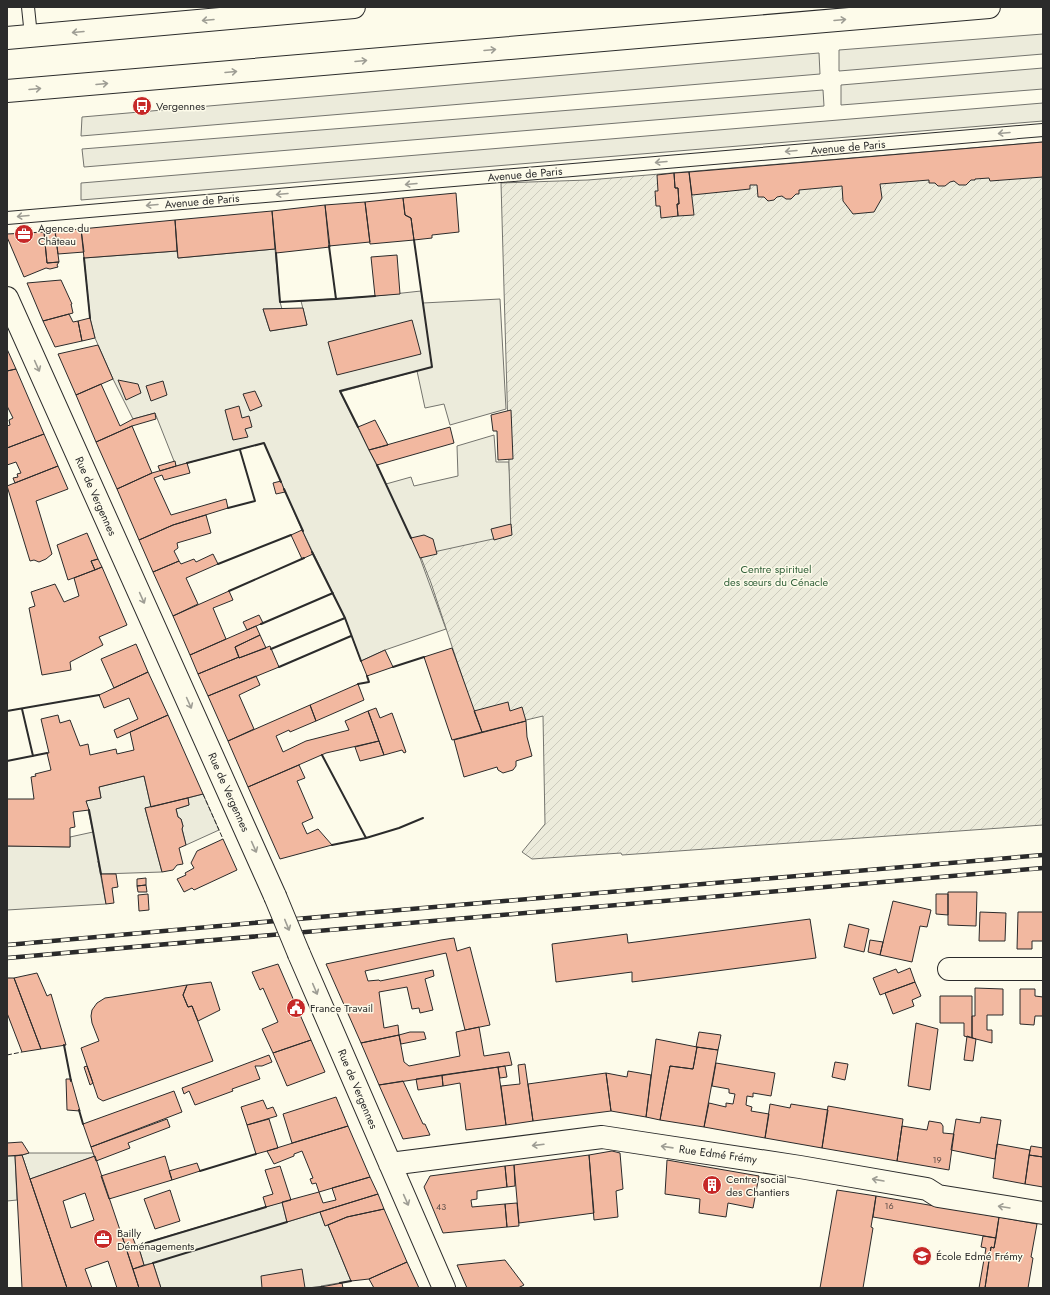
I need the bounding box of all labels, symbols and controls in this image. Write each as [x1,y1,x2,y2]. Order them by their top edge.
one-way arrow [202,16,215,24]
one-way arrow [833,16,846,23]
one-way arrow [72,28,85,35]
one-way arrow [483,46,496,54]
one-way arrow [354,58,367,65]
one-way arrow [224,69,237,76]
one-way arrow [95,80,108,87]
one-way arrow [28,86,41,93]
bus stop icon: Vergennes [131,95,153,117]
place label: Vergennes [156,98,206,114]
one-way arrow [998,130,1011,137]
street label: Avenue de Paris [810,136,887,158]
one-way arrow [785,148,798,155]
one-way arrow [655,159,668,166]
street label: Avenue de Paris [487,163,564,185]
one-way arrow [405,180,418,187]
street label: Avenue de Paris [164,190,241,212]
one-way arrow [276,191,289,198]
one-way arrow [146,202,159,209]
one-way arrow [17,213,30,220]
place label: Agence du Château [38,220,89,249]
office icon: Agence du Château [13,223,35,245]
one-way arrow [34,359,41,371]
street label: Rue de Vergennes [71,454,121,539]
park label: Centre spirituel des sœurs du Cénacle [724,561,829,590]
one-way arrow [139,591,146,603]
one-way arrow [186,697,194,709]
street label: Rue de Vergennes [204,750,254,835]
one-way arrow [251,841,258,853]
one-way arrow [284,918,292,930]
one-way arrow [311,983,319,995]
public building icon: France Travail [285,997,307,1019]
place label: France Travail [310,1000,373,1016]
street label: Rue de Vergennes [334,1047,382,1132]
one-way arrow [532,1141,545,1149]
street label: Rue Edmé Frémy [678,1141,758,1167]
one-way arrow [661,1143,674,1151]
house number: 19 [932,1153,942,1166]
place label: Centre social des Chantiers [726,1171,790,1200]
building icon: Centre social des Chantiers [701,1174,723,1196]
one-way arrow [872,1176,885,1184]
one-way arrow [403,1193,410,1205]
house number: 16 [884,1199,894,1212]
house number: 43 [436,1200,446,1213]
one-way arrow [998,1203,1011,1211]
place label: Bailly Déménagements [117,1225,195,1254]
office icon: Bailly Déménagements [92,1228,114,1250]
school or university icon: École Edmé Frémy [911,1245,933,1267]
place label: École Edmé Frémy [936,1248,1023,1264]

